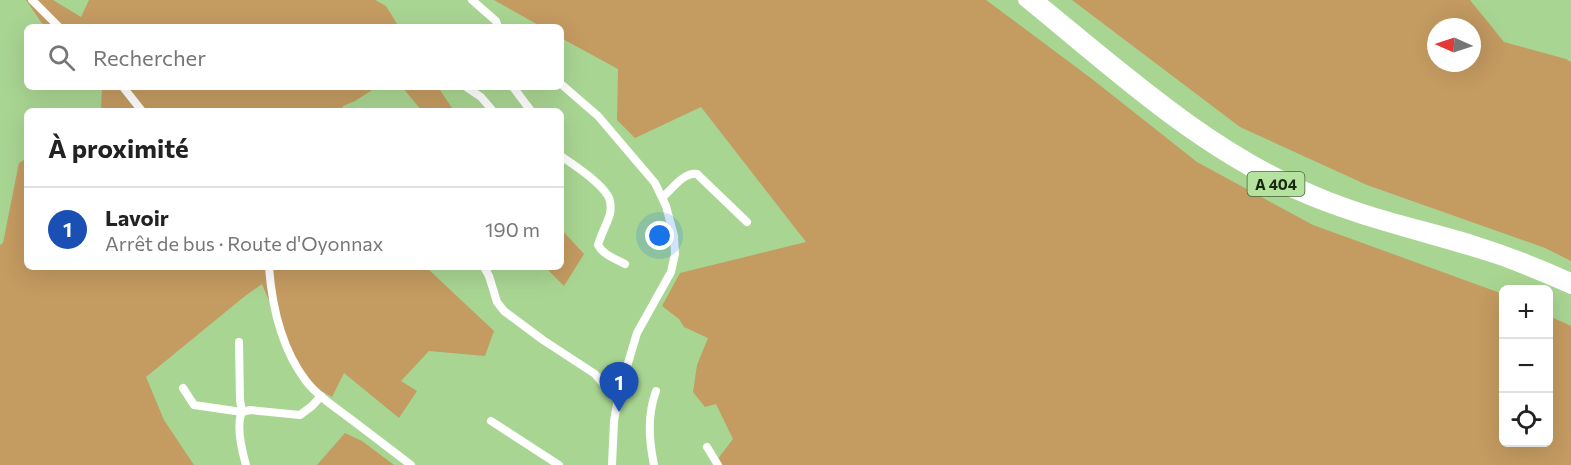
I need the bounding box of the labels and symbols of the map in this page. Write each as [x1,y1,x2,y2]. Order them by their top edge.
north arrow [1427,18,1481,72]
road number: A 404 [1248,172,1304,196]
your location [645,221,674,250]
pin: 1 [600,362,638,412]

